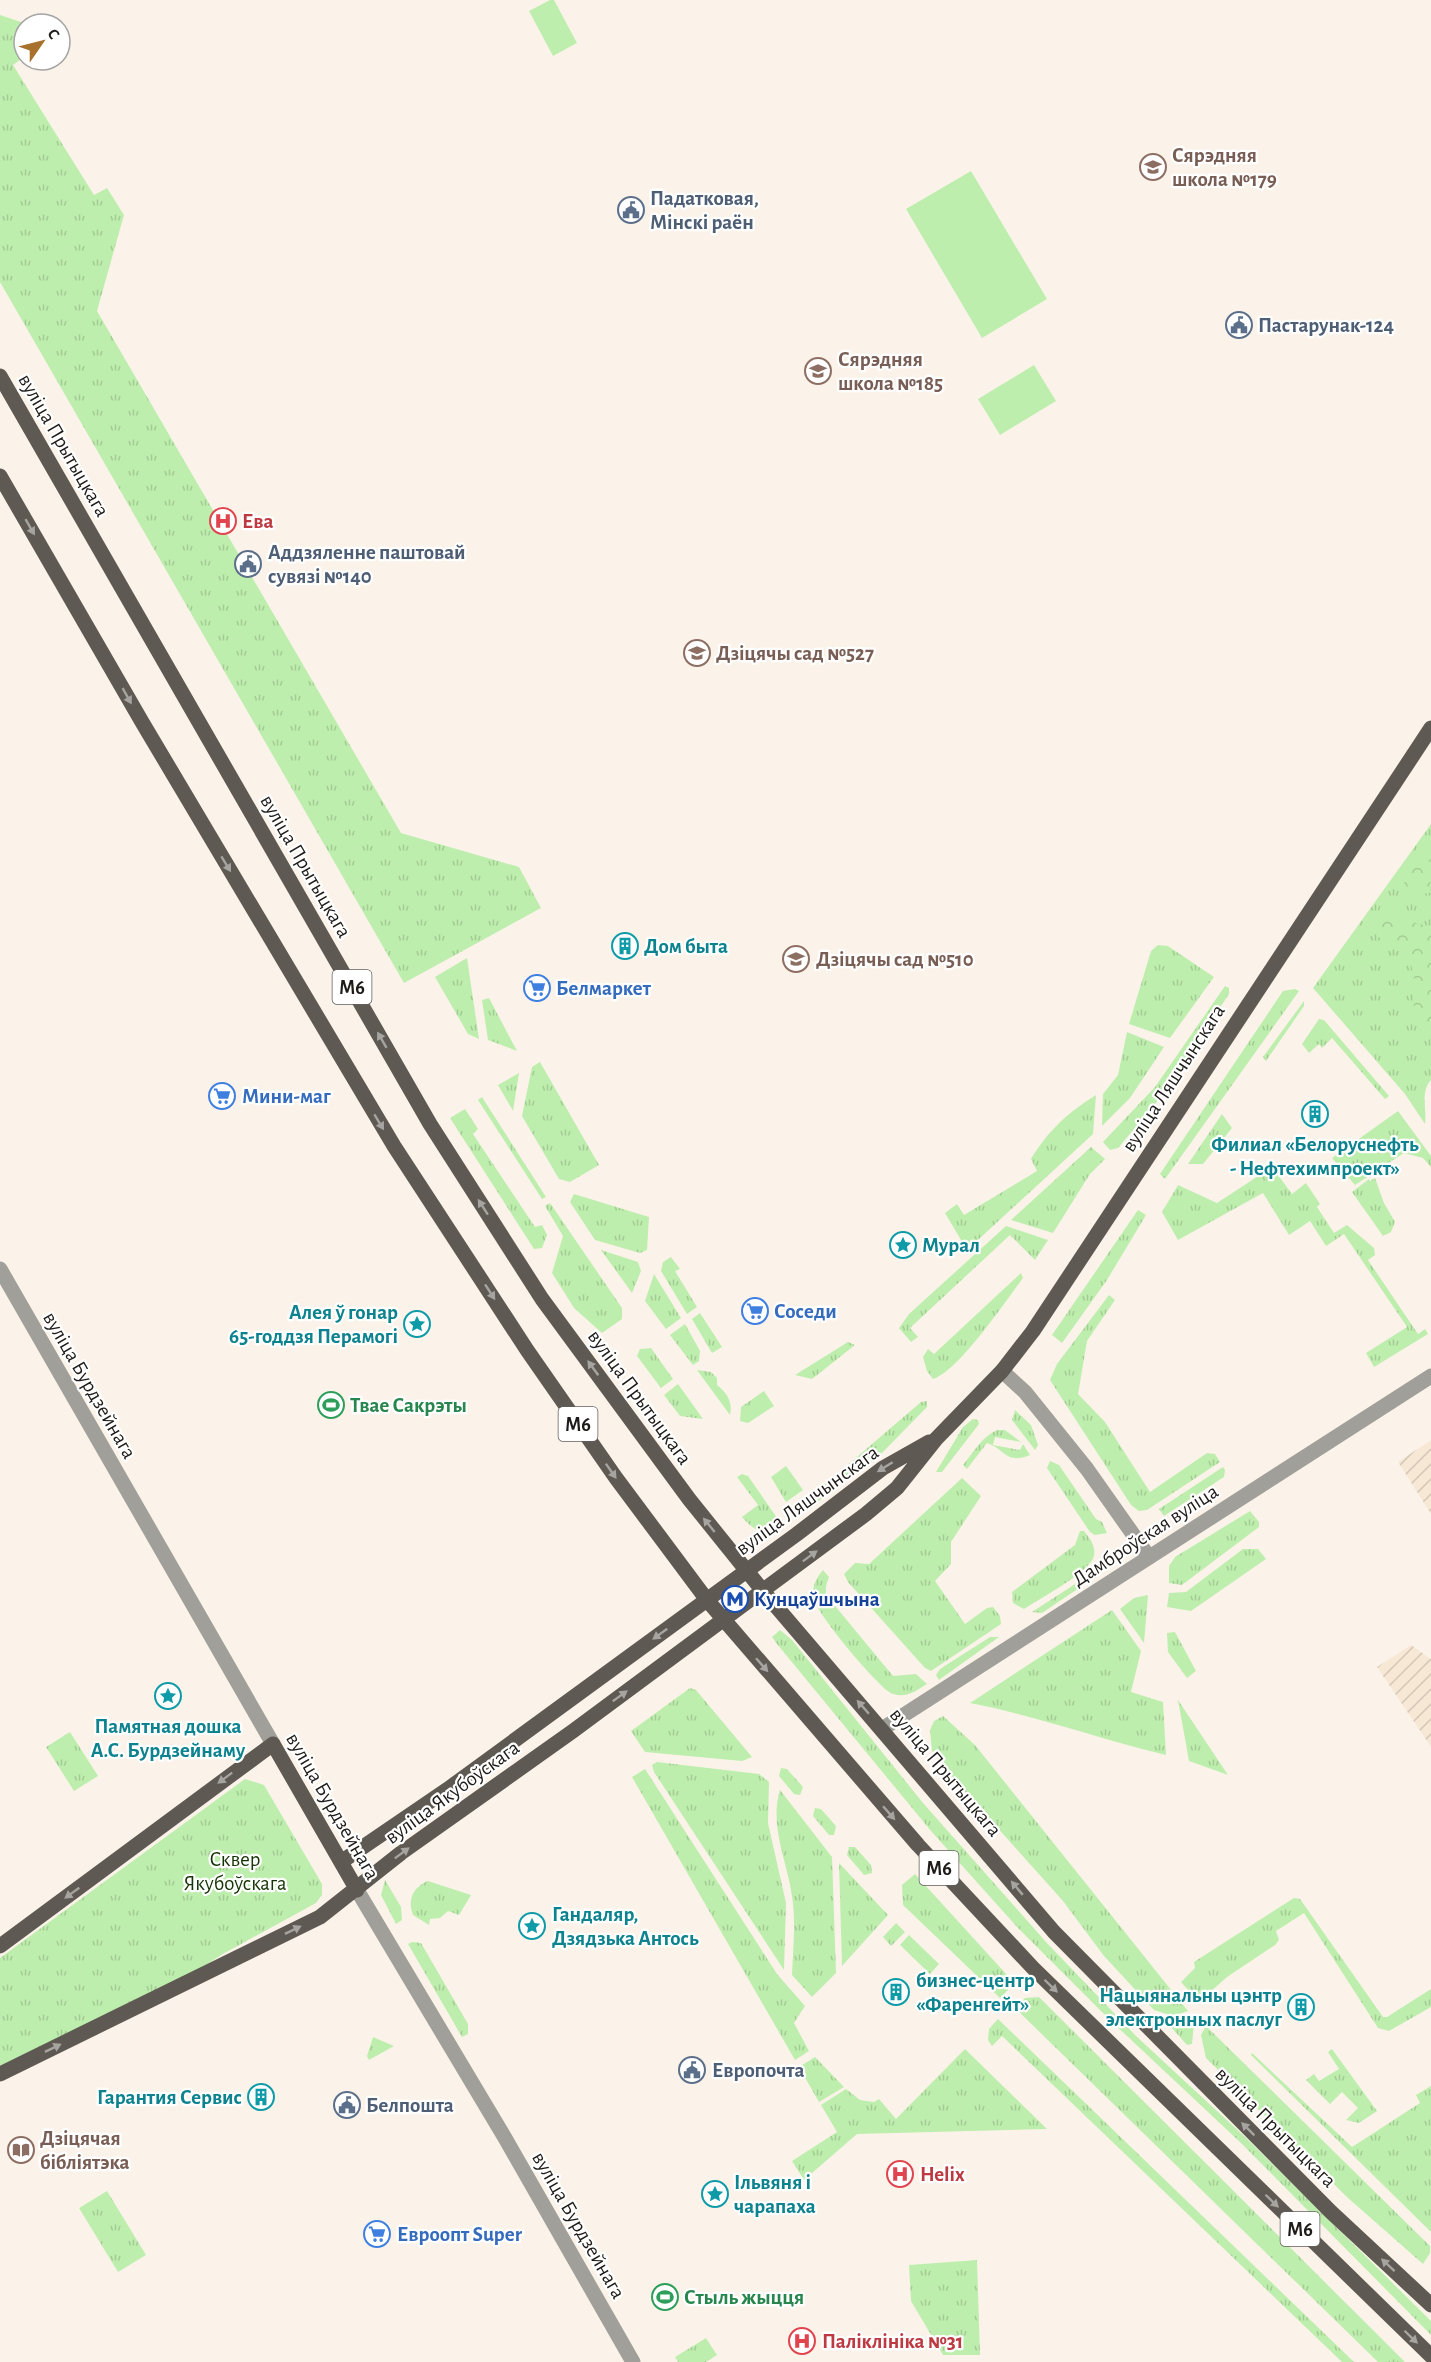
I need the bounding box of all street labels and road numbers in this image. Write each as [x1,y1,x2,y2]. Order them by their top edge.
street label: вуліца Прытыцкага [14,370,113,521]
street label: вуліца Прытыцкага [256,791,355,942]
road number: М6 [332,970,372,1004]
street label: вуліца Ляшчынскага [1118,1000,1229,1156]
street label: вуліца Бурдзейнага [39,1308,140,1463]
street label: вуліца Прытыцкага [584,1326,696,1469]
road number: М6 [558,1407,598,1441]
street label: вуліца Ляшчынскага [732,1441,883,1559]
street label: Дамброўская вуліца [1069,1480,1222,1590]
street label: вуліца Прытыцкага [886,1704,1006,1841]
street label: вуліца Бурдзейнага [282,1729,383,1884]
street label: вуліца Якубоўскага [381,1737,524,1848]
road number: М6 [920,1851,958,1885]
street label: вуліца Прытыцкага [1211,2063,1340,2192]
street label: вуліца Бурдзейнага [528,2148,629,2303]
road number: М6 [1280,2212,1320,2246]

